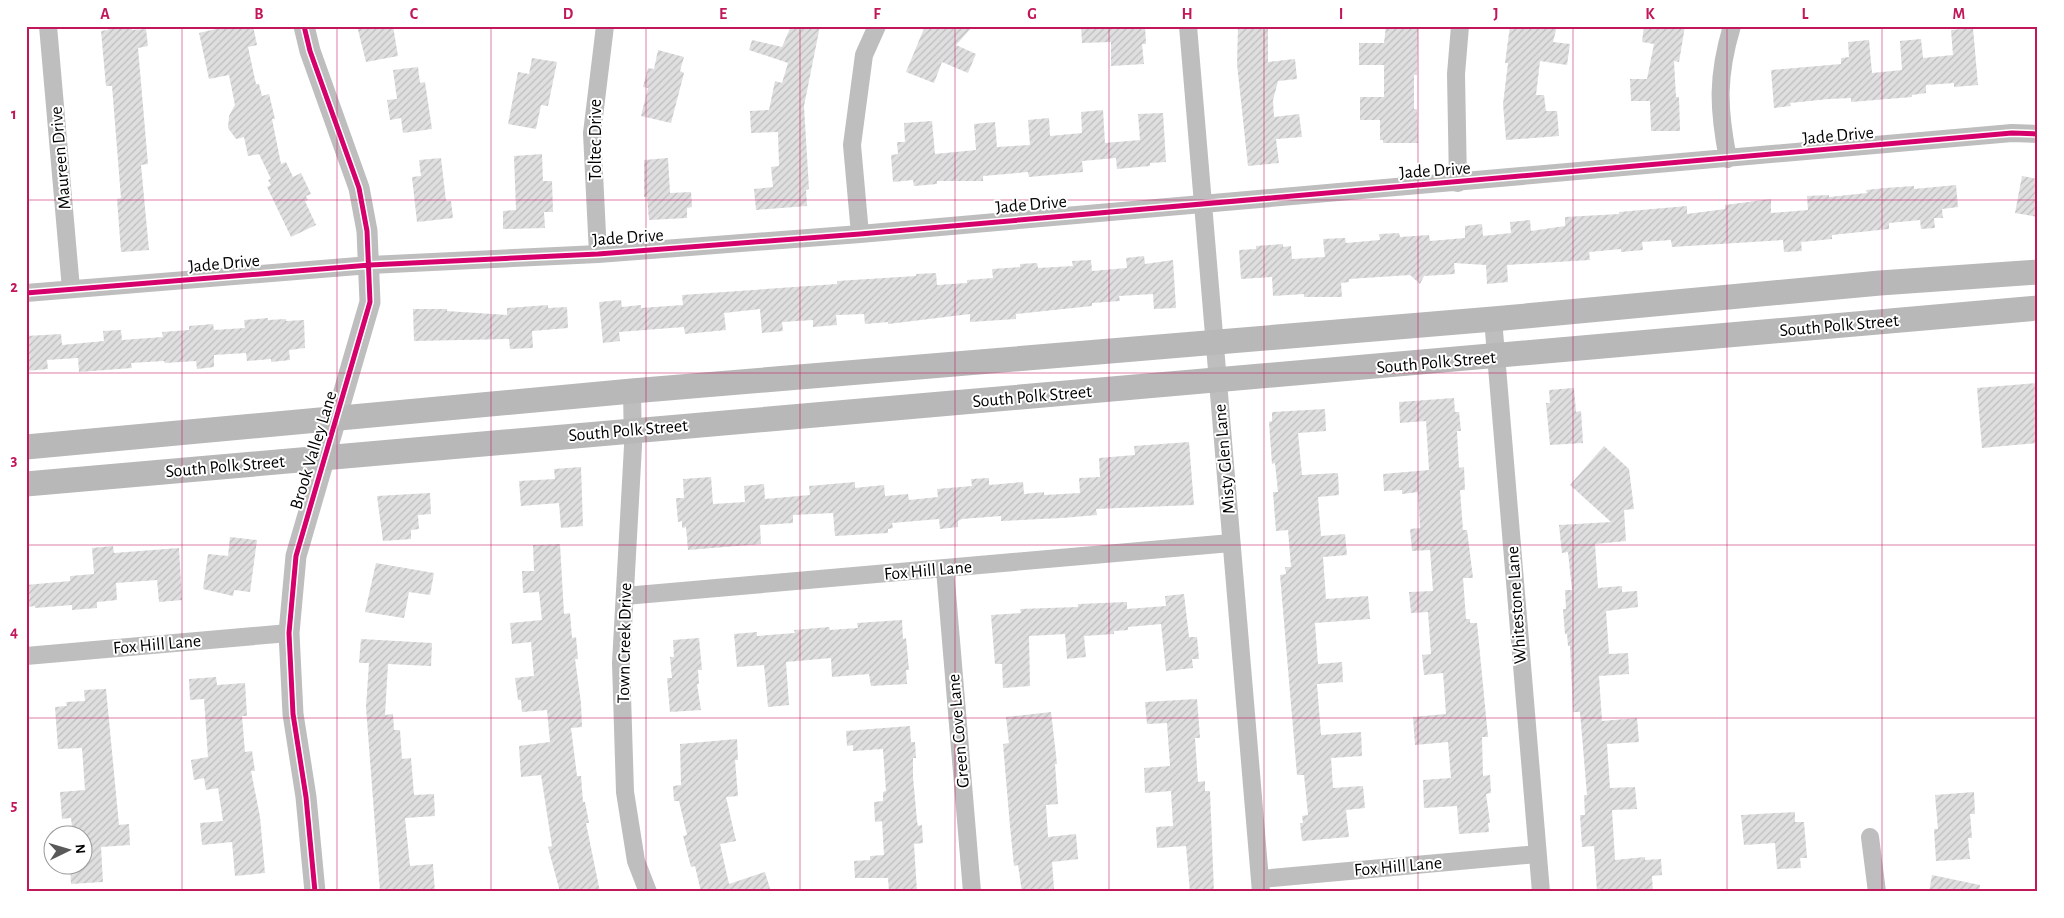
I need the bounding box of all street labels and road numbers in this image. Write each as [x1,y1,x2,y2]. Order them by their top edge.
street label: Toltec Drive [587,99,605,181]
street label: Maureen Drive [48,106,74,210]
street label: Jade Drive [1802,124,1875,148]
street label: Jade Drive [1399,160,1471,182]
street label: Jade Drive [995,193,1068,217]
street label: Jade Drive [592,227,664,249]
street label: Jade Drive [188,252,261,276]
street label: South Polk Street [1779,312,1900,340]
street label: South Polk Street [1376,349,1497,377]
street label: South Polk Street [972,383,1093,411]
street label: Brook Valley Lane [287,389,340,512]
street label: Misty Glen Lane [1211,403,1239,515]
street label: South Polk Street [568,417,689,445]
street label: South Polk Street [165,453,286,481]
street label: Whitestone Lane [1504,545,1530,664]
street label: Fox Hill Lane [883,558,973,584]
street label: Town Creek Drive [615,583,635,703]
street label: Fox Hill Lane [112,632,202,658]
street label: Green Cove Lane [945,673,973,789]
street label: Fox Hill Lane [1353,854,1443,880]

